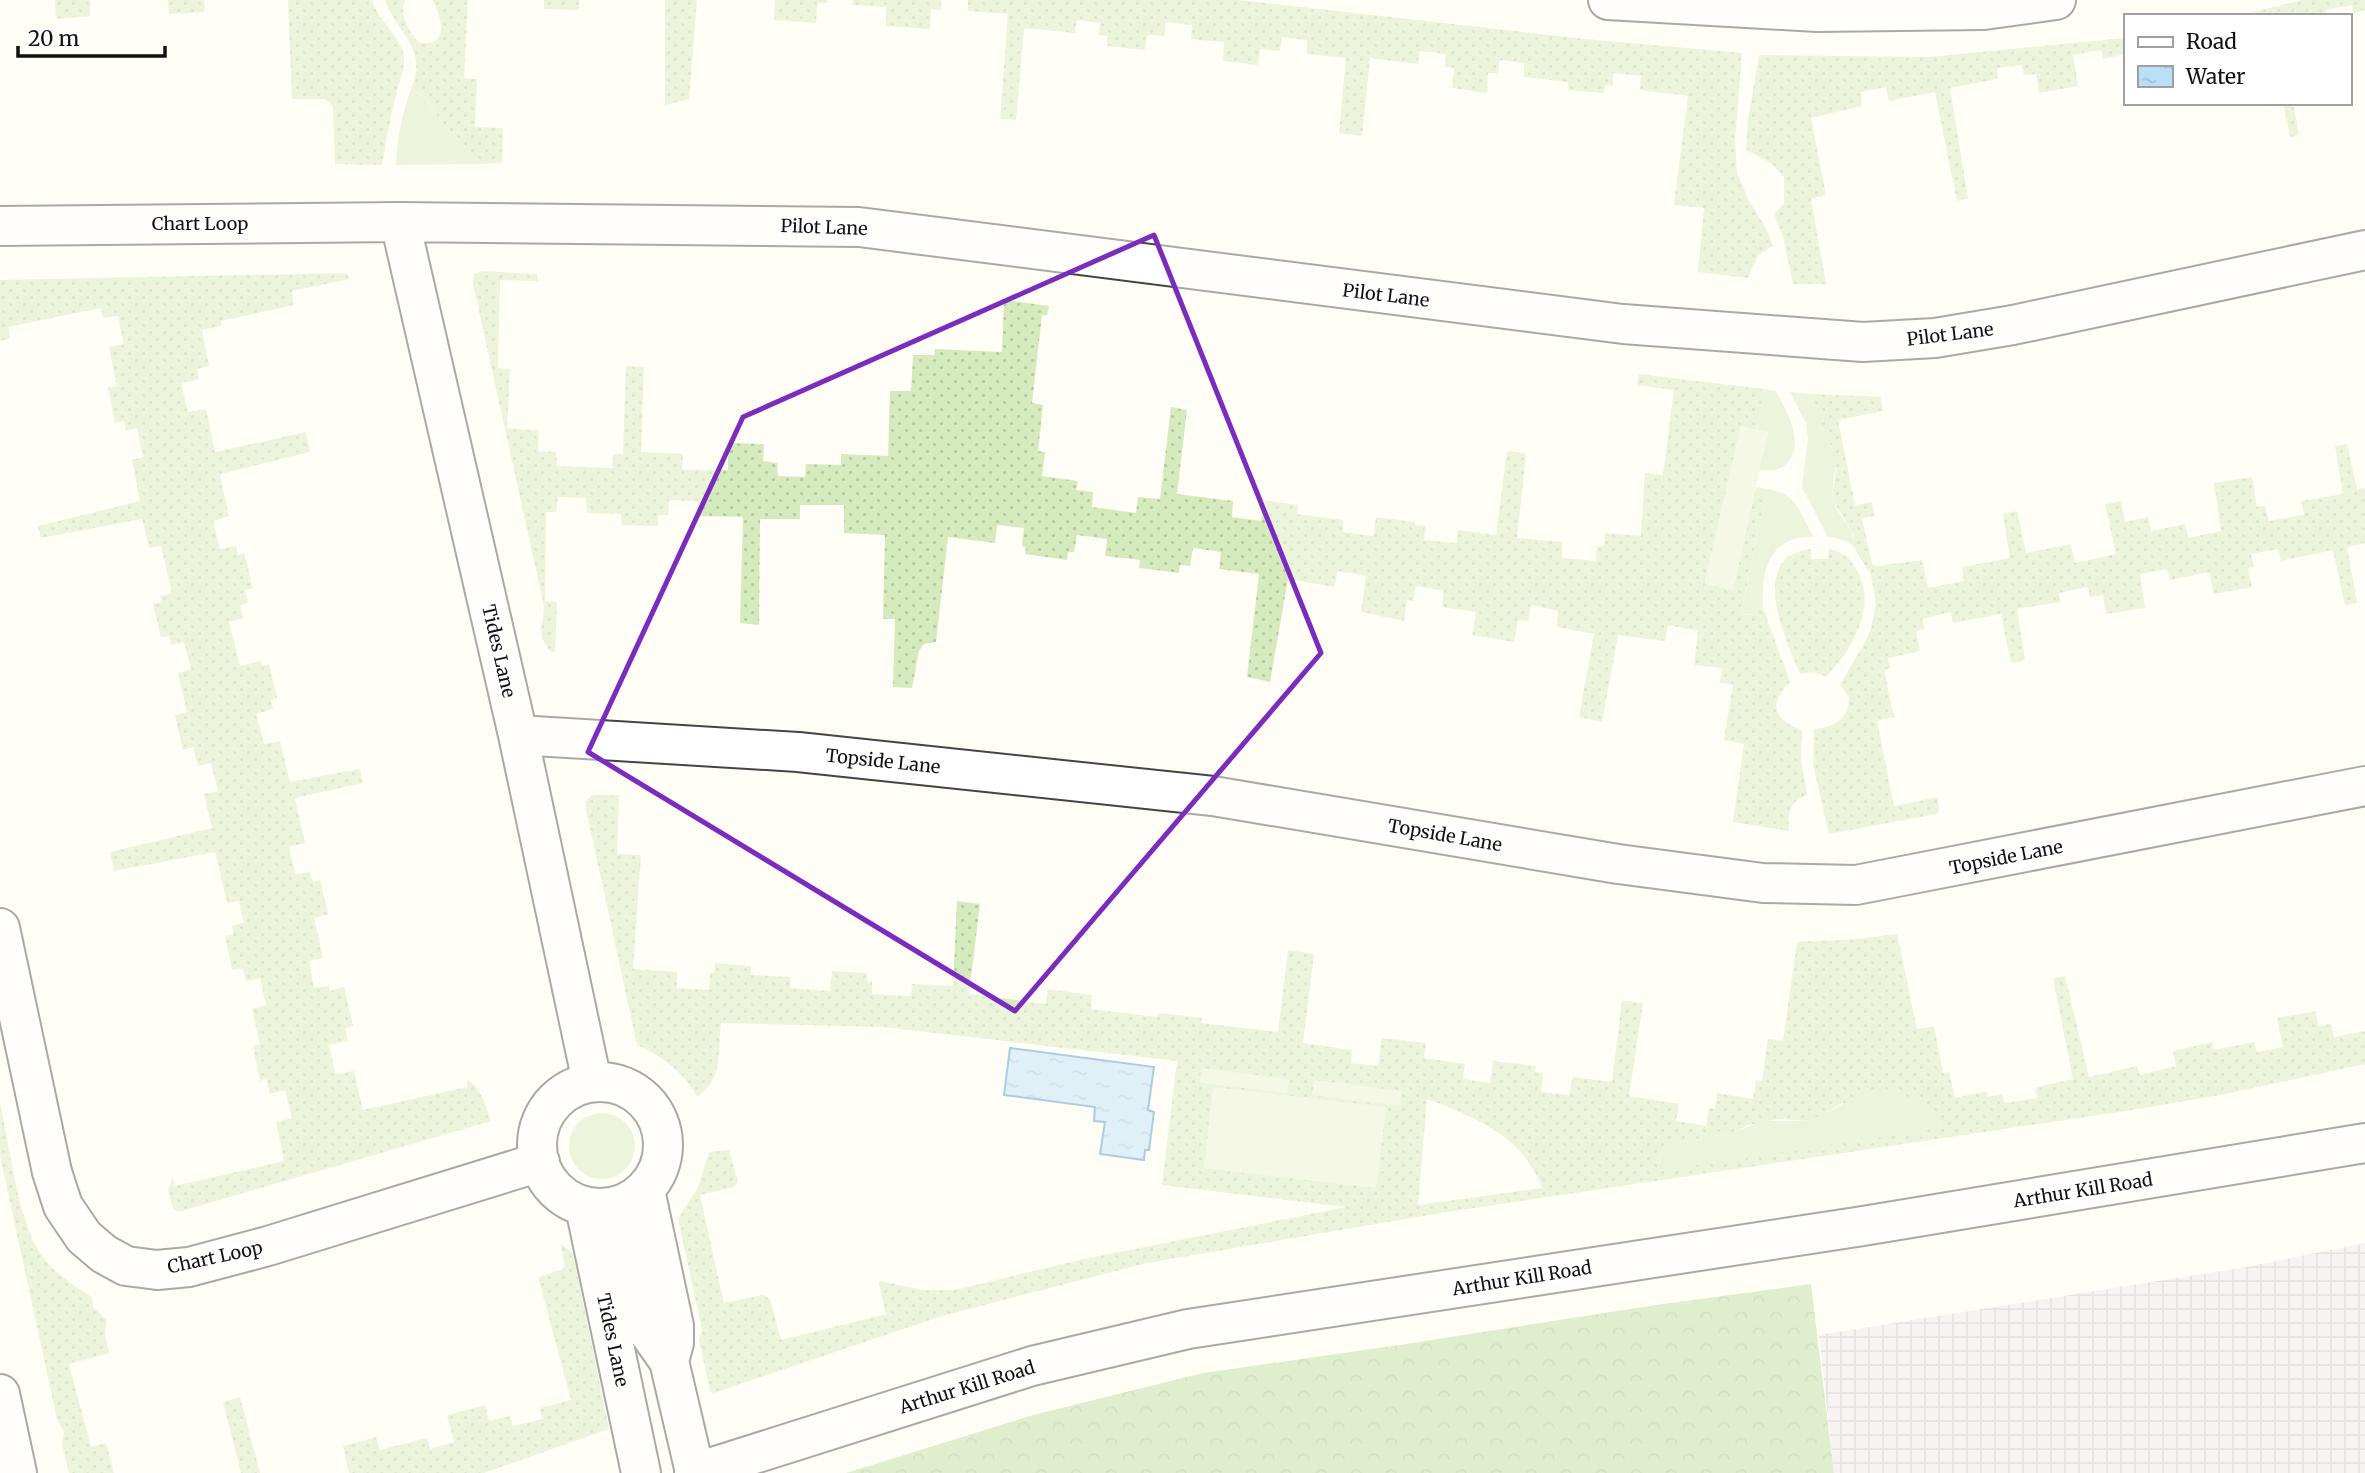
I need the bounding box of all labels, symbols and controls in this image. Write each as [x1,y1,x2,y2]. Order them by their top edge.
scale bar [18,14,164,58]
legend [2124,14,2351,105]
text: 20 m [28,25,80,52]
text: Road [2186,28,2237,55]
text: Water [2185,63,2245,90]
street label: Chart Loop [152,212,248,235]
street label: Pilot Lane [780,214,868,240]
street label: Pilot Lane [1341,278,1431,312]
street label: Pilot Lane [1905,317,1995,351]
street label: Tides Lane [477,602,521,700]
street label: Topside Lane [824,744,942,778]
street label: Topside Lane [1386,814,1504,856]
street label: Topside Lane [1947,835,2065,879]
street label: Arthur Kill Road [2011,1168,2154,1213]
street label: Chart Loop [165,1236,265,1278]
street label: Arthur Kill Road [1450,1256,1593,1301]
street label: Tides Lane [592,1291,634,1389]
street label: Arthur Kill Road [895,1355,1038,1419]

